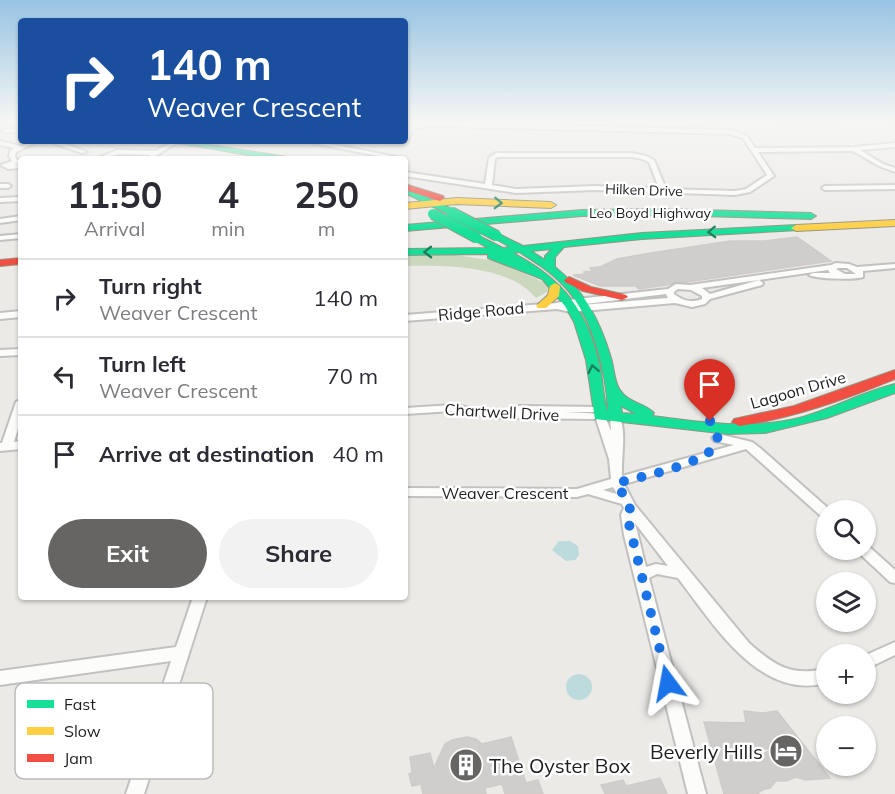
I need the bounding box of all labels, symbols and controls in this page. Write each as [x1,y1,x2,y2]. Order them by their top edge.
text: 140 m [147,38,272,91]
icon: right [48,42,126,120]
text: Weaver Crescent [147,90,361,124]
text: 11:50 [67,172,162,217]
text: 4 [217,172,239,217]
text: 250 [294,172,359,217]
street label: Hilken Drive [605,180,683,200]
one-way arrow [494,197,503,209]
street label: Leo Boyd Highway [589,204,712,222]
text: Arrival [84,216,145,241]
text: min [211,216,245,241]
text: m [318,216,335,241]
one-way arrow [708,225,717,238]
one-way arrow [424,246,433,258]
text: Turn right [99,272,202,300]
icon: right [48,282,81,315]
text: 140 m [313,284,378,312]
street label: Ridge Road [437,297,525,325]
text: Weaver Crescent [99,300,258,325]
text: Turn left [99,350,186,378]
pin [684,359,735,421]
icon: left [48,360,81,393]
text: 70 m [327,362,378,390]
one-way arrow [587,364,600,374]
street label: Lagoon Drive [748,367,848,413]
icon: arrive [693,368,726,401]
text: Weaver Crescent [99,378,258,403]
street label: Chartwell Drive [444,399,560,425]
icon: arrive [48,438,81,471]
text: Arrive at destination [99,440,314,468]
text: 40 m [332,440,384,468]
street label: Weaver Crescent [442,483,569,503]
map controls [816,500,876,776]
button: search [816,500,876,560]
button: Exit [48,519,207,588]
button: Share [219,519,378,588]
button: layers [816,572,876,632]
button: + [816,644,876,704]
position arrow [636,651,700,715]
legend [15,683,213,779]
text: Fast [64,694,96,714]
button: − [816,716,876,776]
text: Slow [64,721,101,741]
hotel icon: Beverly Hills [768,733,804,769]
place label: Beverly Hills [650,739,763,764]
building icon: The Oyster Box [448,747,484,783]
text: Jam [64,748,93,768]
place label: The Oyster Box [489,753,631,778]

